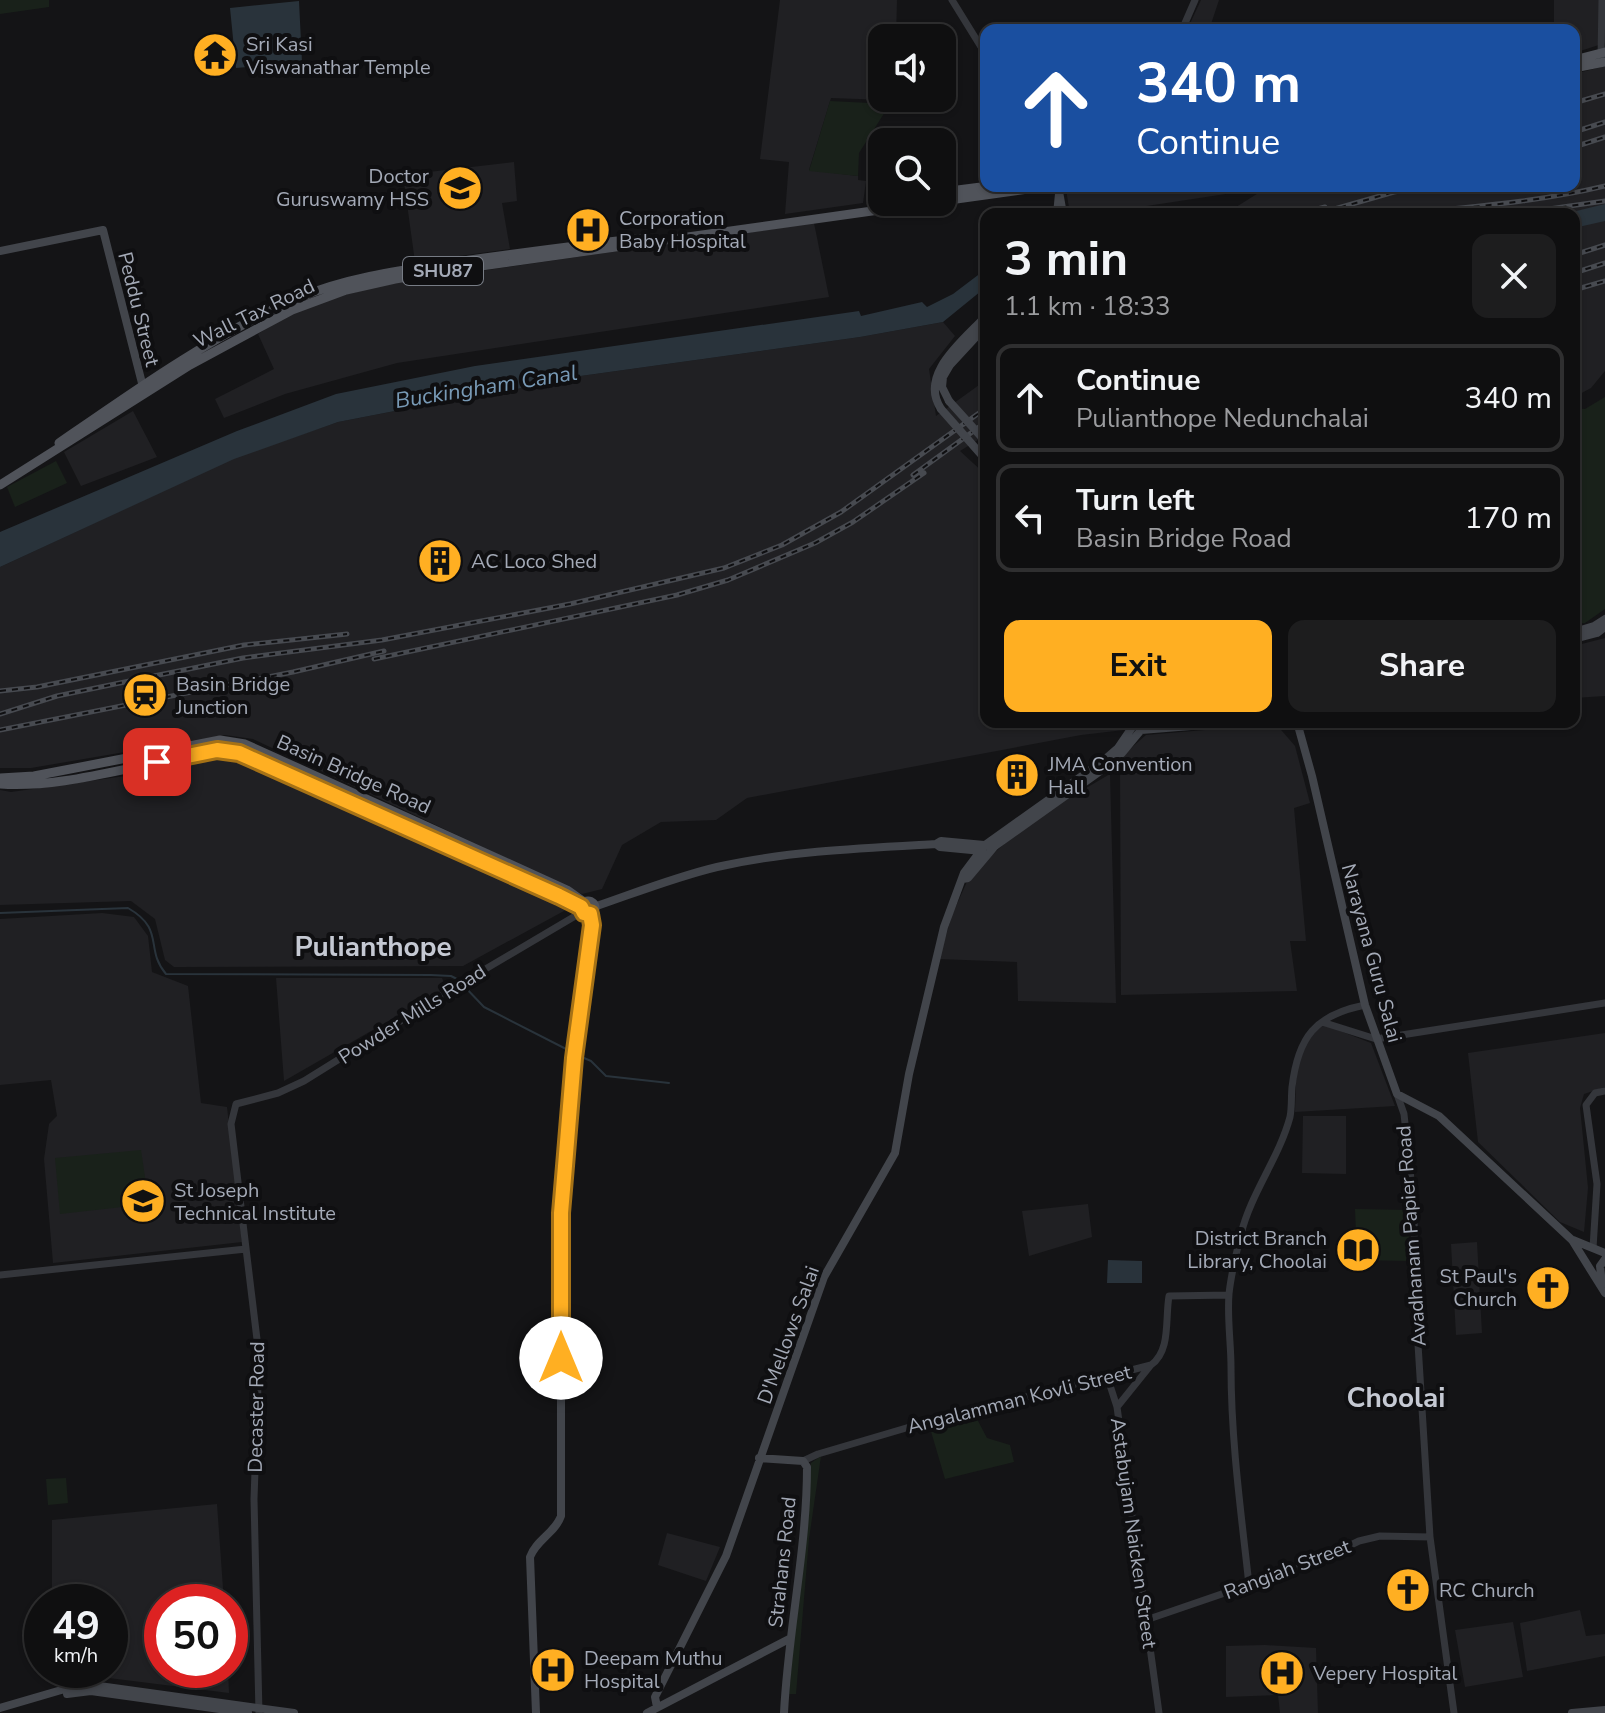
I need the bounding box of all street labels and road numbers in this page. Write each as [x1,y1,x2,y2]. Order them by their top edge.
street label: Peddu Street [111,249,166,370]
road number: SHU87 [403,257,483,285]
street label: Wall Tax Road [189,272,319,354]
street label: Basin Bridge Road [273,728,435,821]
street label: Narayana Guru Salai [1335,861,1408,1046]
street label: Powder Mills Road [333,958,491,1071]
street label: Avadhanam Papier Road [1390,1125,1433,1347]
street label: D'Mellows Salai [751,1262,826,1408]
street label: Decaster Road [242,1341,271,1473]
street label: Angalamman Kovli Street [904,1358,1135,1440]
street label: Astabujam Naicken Street [1104,1416,1163,1651]
street label: Strahans Road [762,1495,803,1629]
street label: Rangiah Street [1220,1533,1355,1606]

